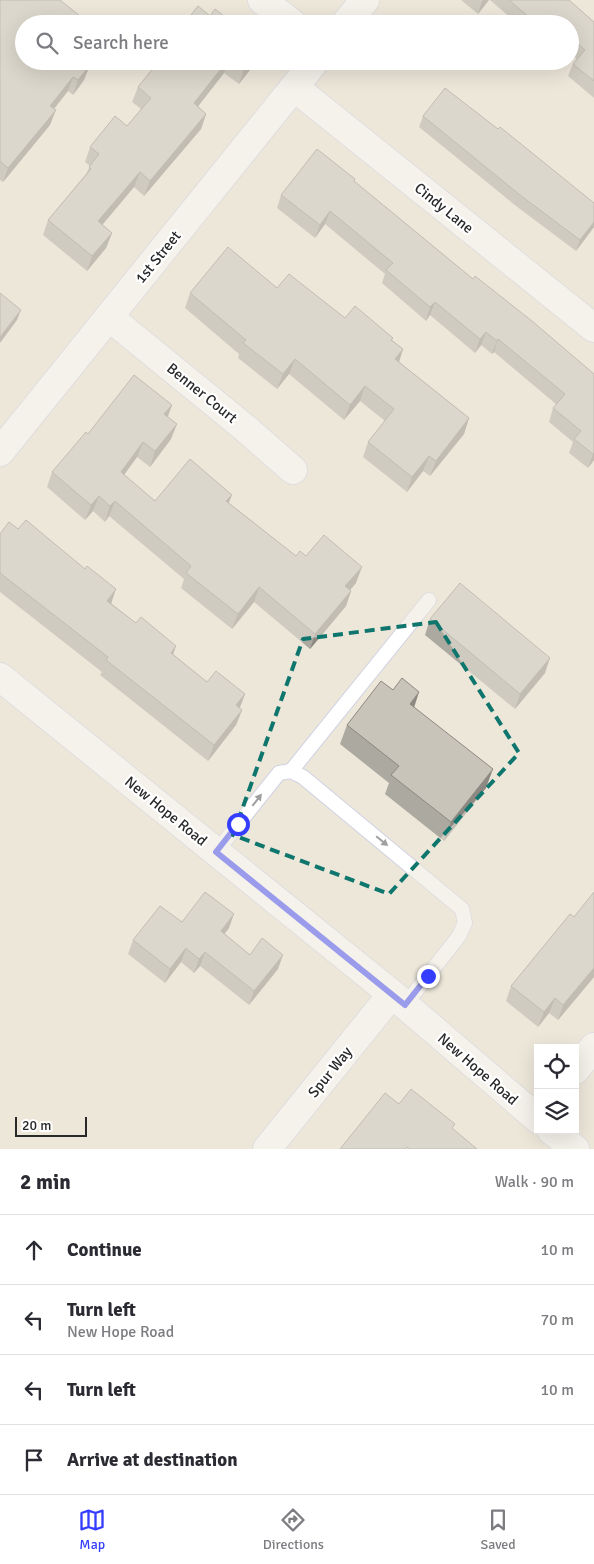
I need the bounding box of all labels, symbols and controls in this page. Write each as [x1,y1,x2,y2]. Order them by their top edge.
search box [15,15,579,70]
icon: search [33,29,61,57]
text: Search here [73,31,169,55]
street label: Cindy Lane [411,179,477,237]
street label: 1st Street [131,227,185,287]
street label: Benner Court [163,359,241,427]
street label: New Hope Road [121,772,211,850]
one-way arrow [251,793,262,806]
route start [227,813,250,836]
one-way arrow [375,836,388,847]
route end [417,965,440,988]
street label: New Hope Road [434,1029,522,1109]
street label: Spur Way [304,1043,356,1101]
map controls [534,1044,579,1134]
button: locate [534,1044,579,1089]
button: layers [534,1089,579,1134]
scale bar [15,1114,88,1137]
text: 20 m [22,1117,51,1134]
text: 2 min [20,1169,71,1195]
text: Walk · 90 m [495,1172,574,1192]
icon: ahead [20,1236,48,1264]
text: Continue [67,1238,142,1262]
text: 10 m [540,1240,574,1260]
text: Turn left [67,1298,136,1322]
icon: left [20,1306,48,1334]
text: 70 m [540,1310,574,1330]
text: New Hope Road [67,1322,174,1342]
icon: left [20,1376,48,1404]
text: Turn left [67,1378,136,1402]
text: 10 m [540,1380,574,1400]
icon: arrive [20,1446,48,1474]
text: Arrive at destination [67,1448,238,1472]
tab: Map [78,1506,106,1553]
tab: Directions [263,1506,324,1553]
tab: Saved [480,1506,516,1553]

